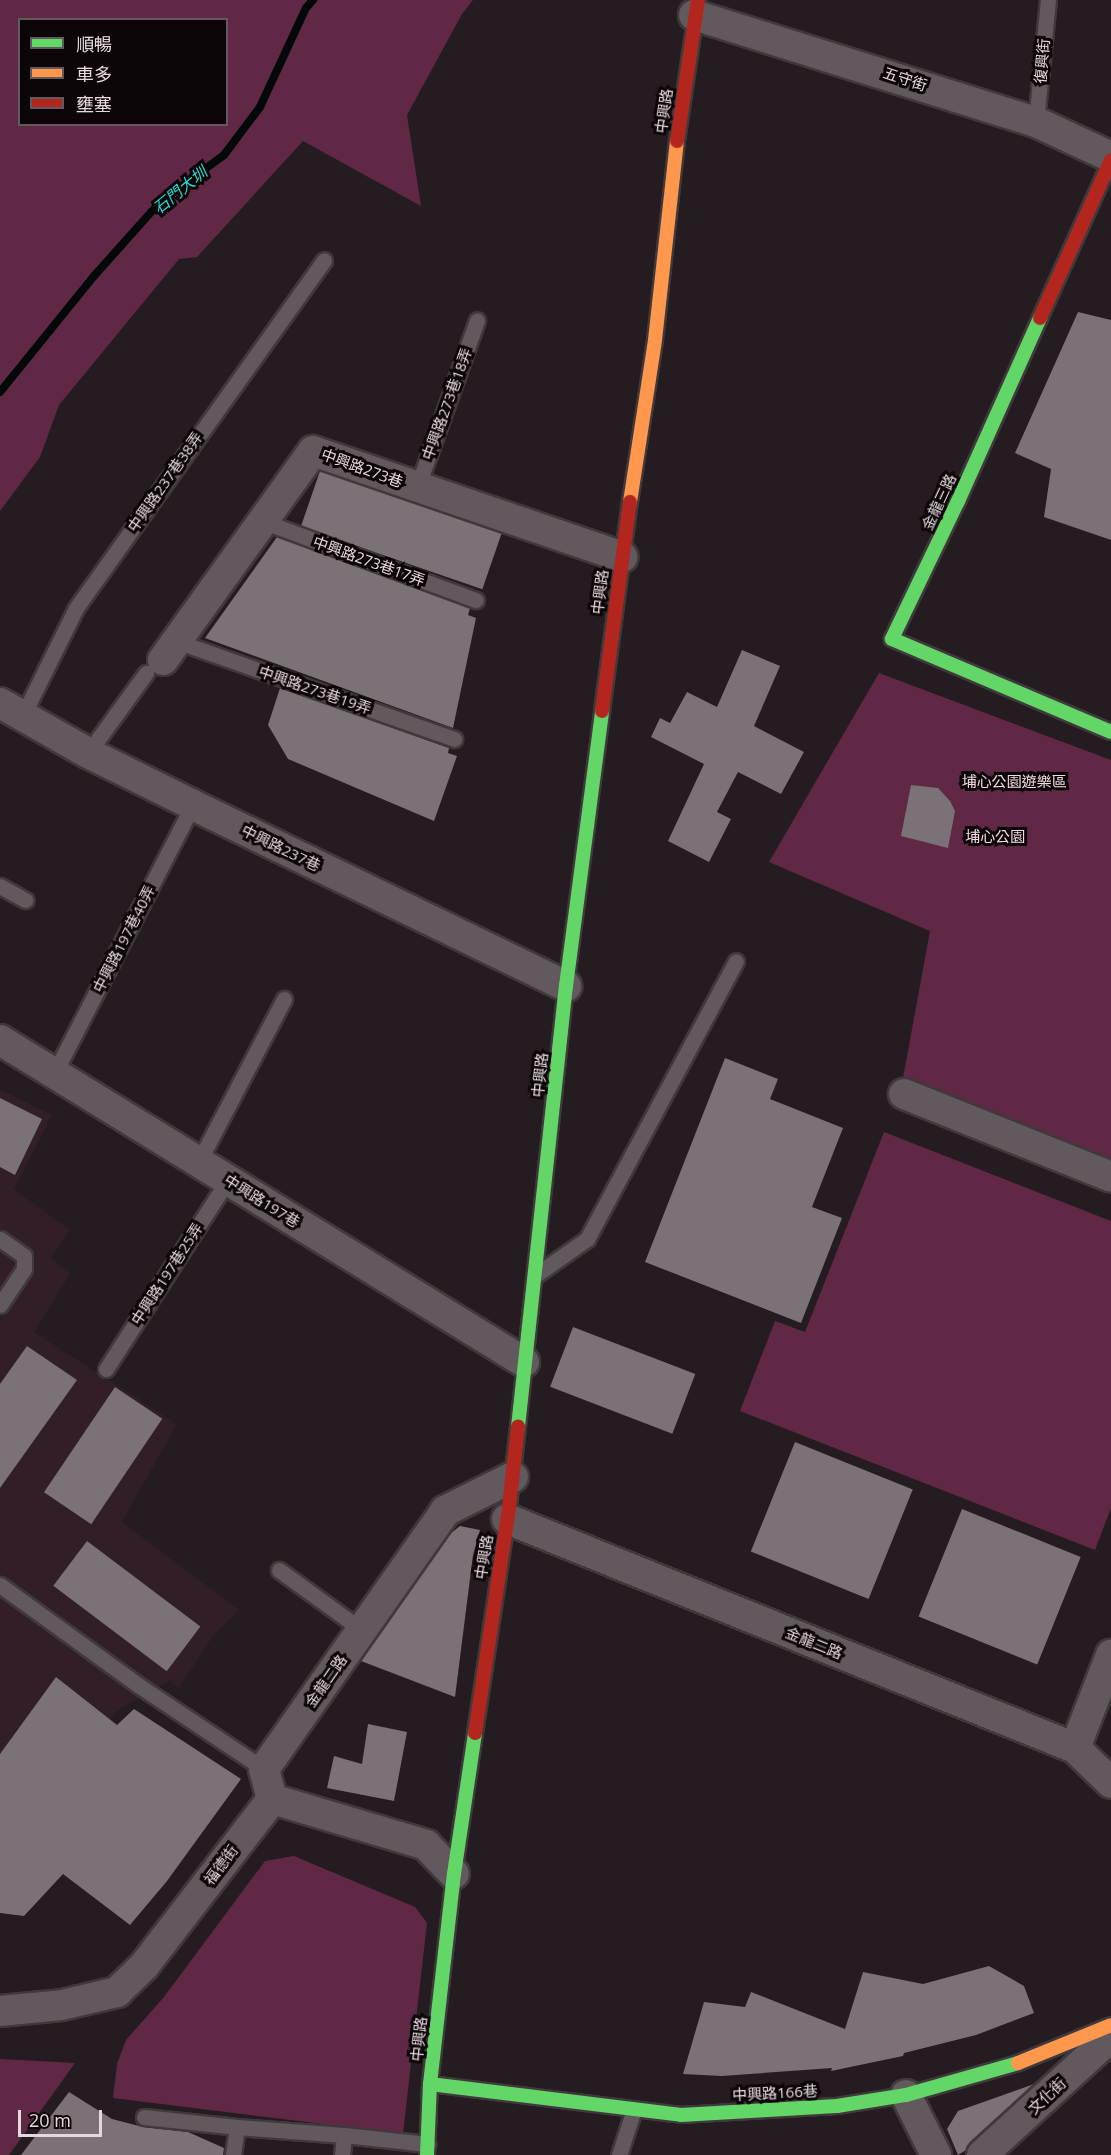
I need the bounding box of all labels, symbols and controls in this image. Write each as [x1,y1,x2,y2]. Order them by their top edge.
legend [18,18,228,126]
text: 順暢 [76,32,112,56]
street label: 復興街 [1031,38,1053,84]
text: 車多 [76,62,112,86]
street label: 五守街 [881,63,929,95]
street label: 中興路 [652,87,676,135]
text: 壅塞 [76,92,112,116]
water label: 石門大圳 [149,162,211,218]
street label: 中興路273巷18弄 [418,346,476,462]
street label: 中興路237巷38弄 [124,429,206,535]
street label: 中興路273巷 [319,445,405,491]
street label: 金龍三路 [918,471,960,533]
street label: 中興路273巷17弄 [311,532,427,590]
street label: 中興路 [588,569,612,615]
street label: 中興路273巷19弄 [256,662,374,718]
park label: 埔心公園遊樂區 [962,773,1066,791]
street label: 中興路237巷 [239,821,323,875]
park label: 埔心公園 [965,828,1025,846]
street label: 中興路197巷40弄 [89,882,159,996]
street label: 中興路 [529,1052,551,1098]
street label: 中興路197巷 [221,1171,303,1231]
street label: 中興路197巷25弄 [127,1220,207,1328]
street label: 中興路 [472,1533,496,1581]
street label: 金龍二路 [783,1623,845,1663]
street label: 金龍二路 [301,1651,351,1711]
street label: 福德街 [200,1842,242,1888]
street label: 中興路 [408,2016,430,2062]
street label: 文化街 [1024,2074,1070,2118]
street label: 中興路166巷 [732,2082,818,2104]
scale bar [21,2098,105,2136]
text: 20 m [29,2108,71,2132]

